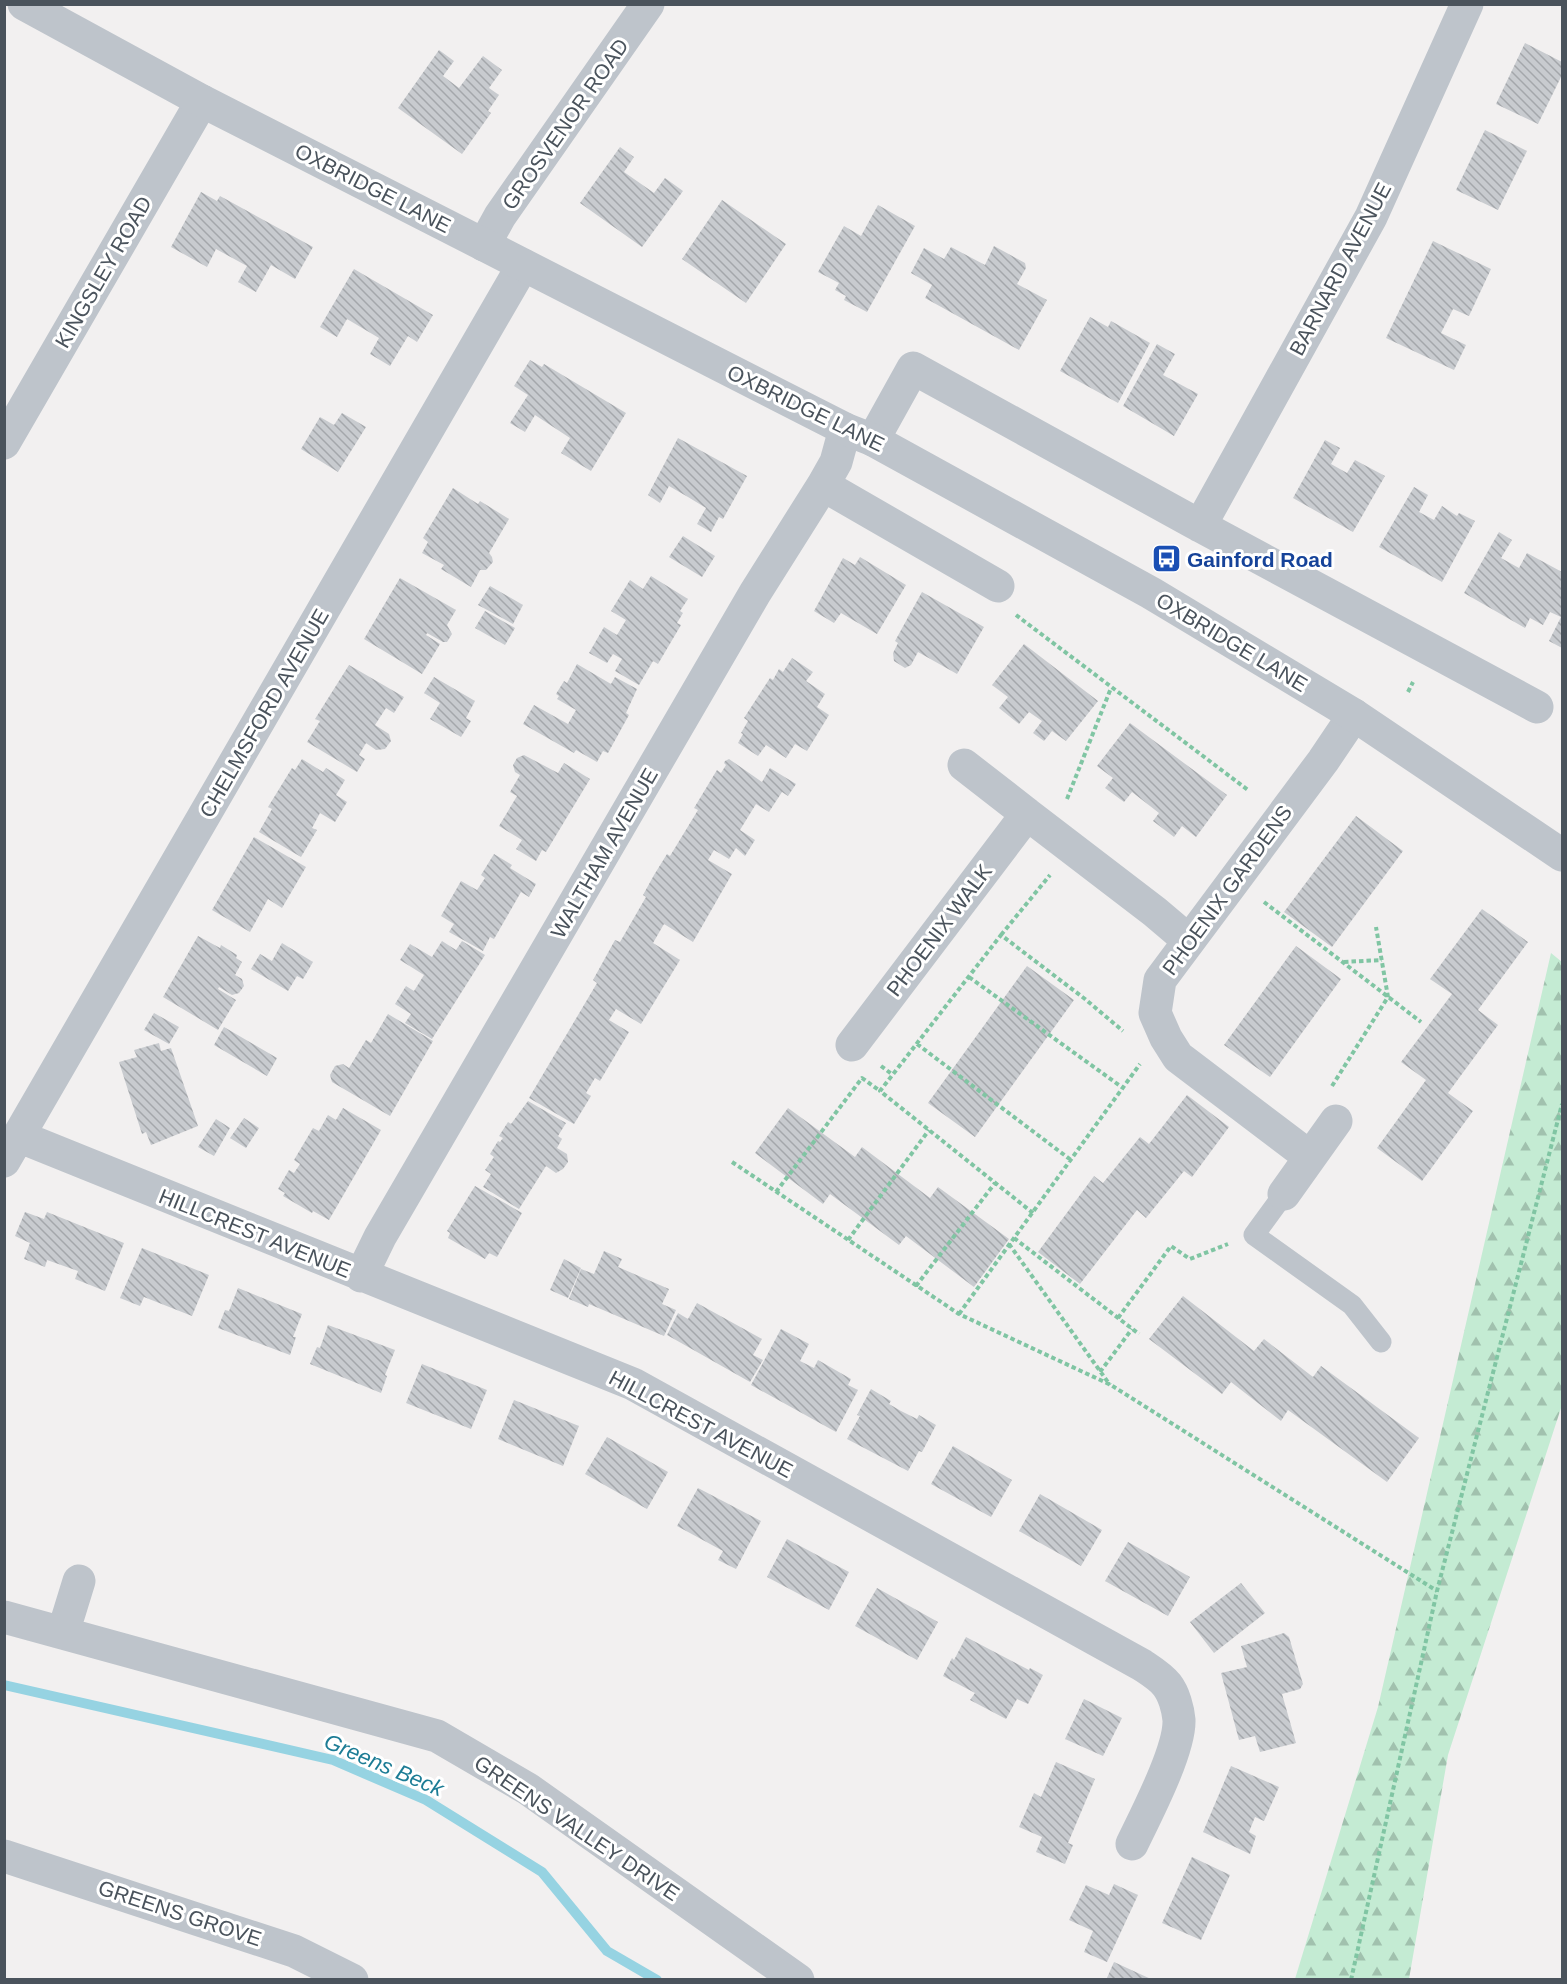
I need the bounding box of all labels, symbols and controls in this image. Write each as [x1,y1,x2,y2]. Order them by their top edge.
street label: GROSVENOR ROAD [497,34,633,214]
street label: OXBRIDGE LANE [291,139,455,237]
street label: BARNARD AVENUE [1285,179,1395,359]
street label: KINGSLEY ROAD [50,192,156,352]
street label: OXBRIDGE LANE [724,360,888,456]
bus stop icon: Gainford Road [1150,543,1182,575]
place label: Gainford Road [1187,548,1333,571]
street label: OXBRIDGE LANE [1153,588,1311,696]
street label: CHELMSFORD AVENUE [195,605,333,821]
street label: WALTHAM AVENUE [546,764,662,942]
street label: PHOENIX GARDENS [1158,801,1296,979]
street label: PHOENIX WALK [882,860,996,1000]
street label: HILLCREST AVENUE [156,1184,354,1282]
street label: HILLCREST AVENUE [605,1366,797,1482]
water label: Greens Beck [321,1729,448,1802]
street label: GREENS VALLEY DRIVE [470,1751,684,1905]
street label: GREENS GROVE [95,1876,265,1950]

